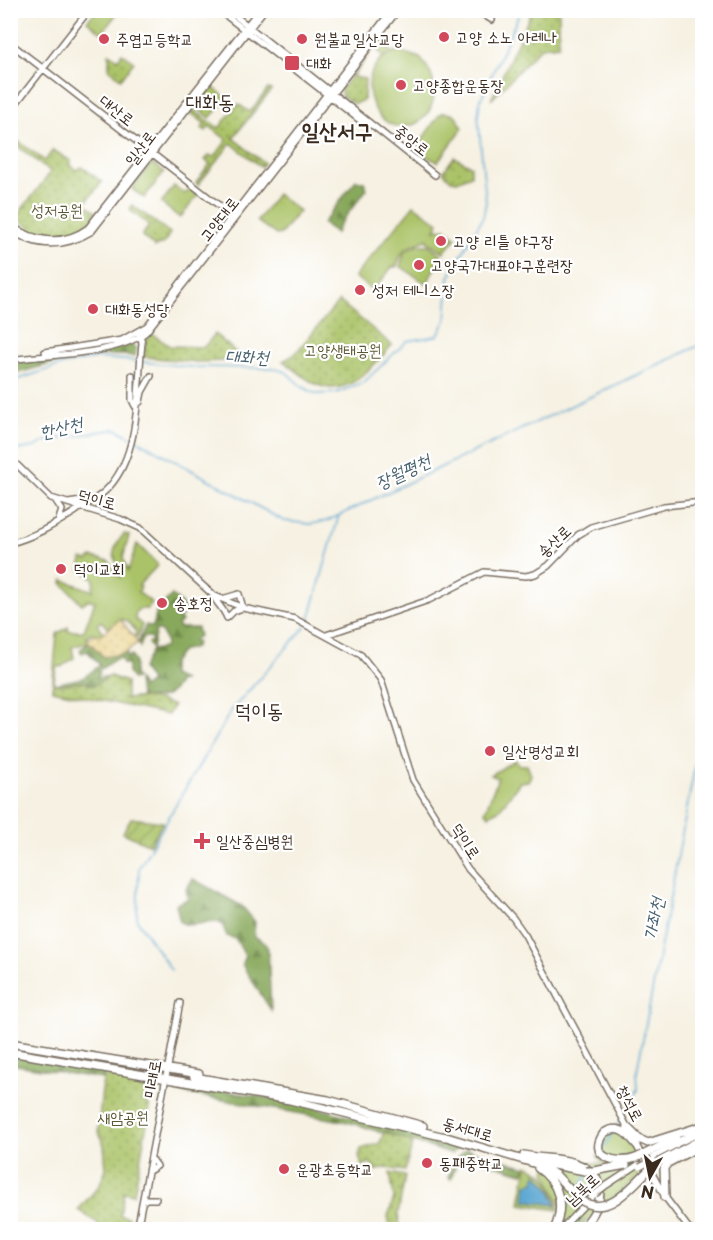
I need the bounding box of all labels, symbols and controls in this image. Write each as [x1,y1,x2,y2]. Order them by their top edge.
place label: 고양 소노 아레나 [456,24,557,48]
place label: 주엽고등학교 [116,26,193,50]
place label: 원불교일산교당 [314,26,404,50]
marker: 고양 소노 아레나 [437,30,451,44]
marker: 주엽고등학교 [97,32,111,46]
marker: 원불교일산교당 [295,32,309,46]
place label: 대화 [306,50,332,74]
marker: 대화 [283,54,301,72]
place label: 고양종합운동장 [413,72,503,96]
marker: 고양종합운동장 [394,78,408,92]
district label: 대화동 [186,86,234,116]
street label: 대산로 [95,88,140,131]
district label: 일산서구 [302,113,372,146]
street label: 중앙로 [390,118,435,161]
street label: 일산로 [118,125,160,170]
street label: 고양대로 [193,191,244,246]
park label: 성저공원 [31,197,83,221]
place label: 고양 리틀 야구장 [453,228,554,252]
marker: 고양 리틀 야구장 [434,234,448,248]
place label: 고양국가대표야구훈련장 [431,252,573,276]
marker: 고양국가대표야구훈련장 [412,258,426,272]
place label: 성저 테니스장 [372,277,455,301]
marker: 성저 테니스장 [353,283,367,297]
place label: 대화동성당 [105,296,170,320]
marker: 대화동성당 [86,302,100,316]
park label: 고양생태공원 [304,337,382,361]
water label: 대화천 [225,341,271,370]
water label: 한산천 [37,408,86,444]
water label: 장월평천 [370,446,436,495]
street label: 덕이로 [75,481,119,515]
street label: 송산로 [531,518,576,562]
place label: 덕이교회 [73,556,125,580]
marker: 덕이교회 [54,562,68,576]
place label: 송호정 [174,590,213,614]
marker: 송호정 [155,596,169,610]
district label: 덕이동 [235,695,283,725]
place label: 일산명성교회 [502,738,579,762]
marker: 일산명성교회 [483,744,497,758]
street label: 덕이로 [446,818,487,863]
place label: 일산중심병원 [216,828,293,852]
marker: 일산중심병원 [193,832,211,850]
water label: 가좌천 [635,893,670,943]
street label: 미래로 [136,1058,166,1100]
street label: 청석로 [611,1080,651,1125]
park label: 새암공원 [97,1104,149,1128]
street label: 동서대로 [440,1109,496,1147]
north arrow [620,1147,680,1207]
place label: 동패중학교 [439,1150,503,1174]
place label: 운광초등학교 [296,1156,373,1180]
marker: 동패중학교 [420,1156,434,1170]
marker: 운광초등학교 [277,1162,291,1176]
street label: 남북로 [559,1166,604,1210]
text: N [639,1180,656,1206]

